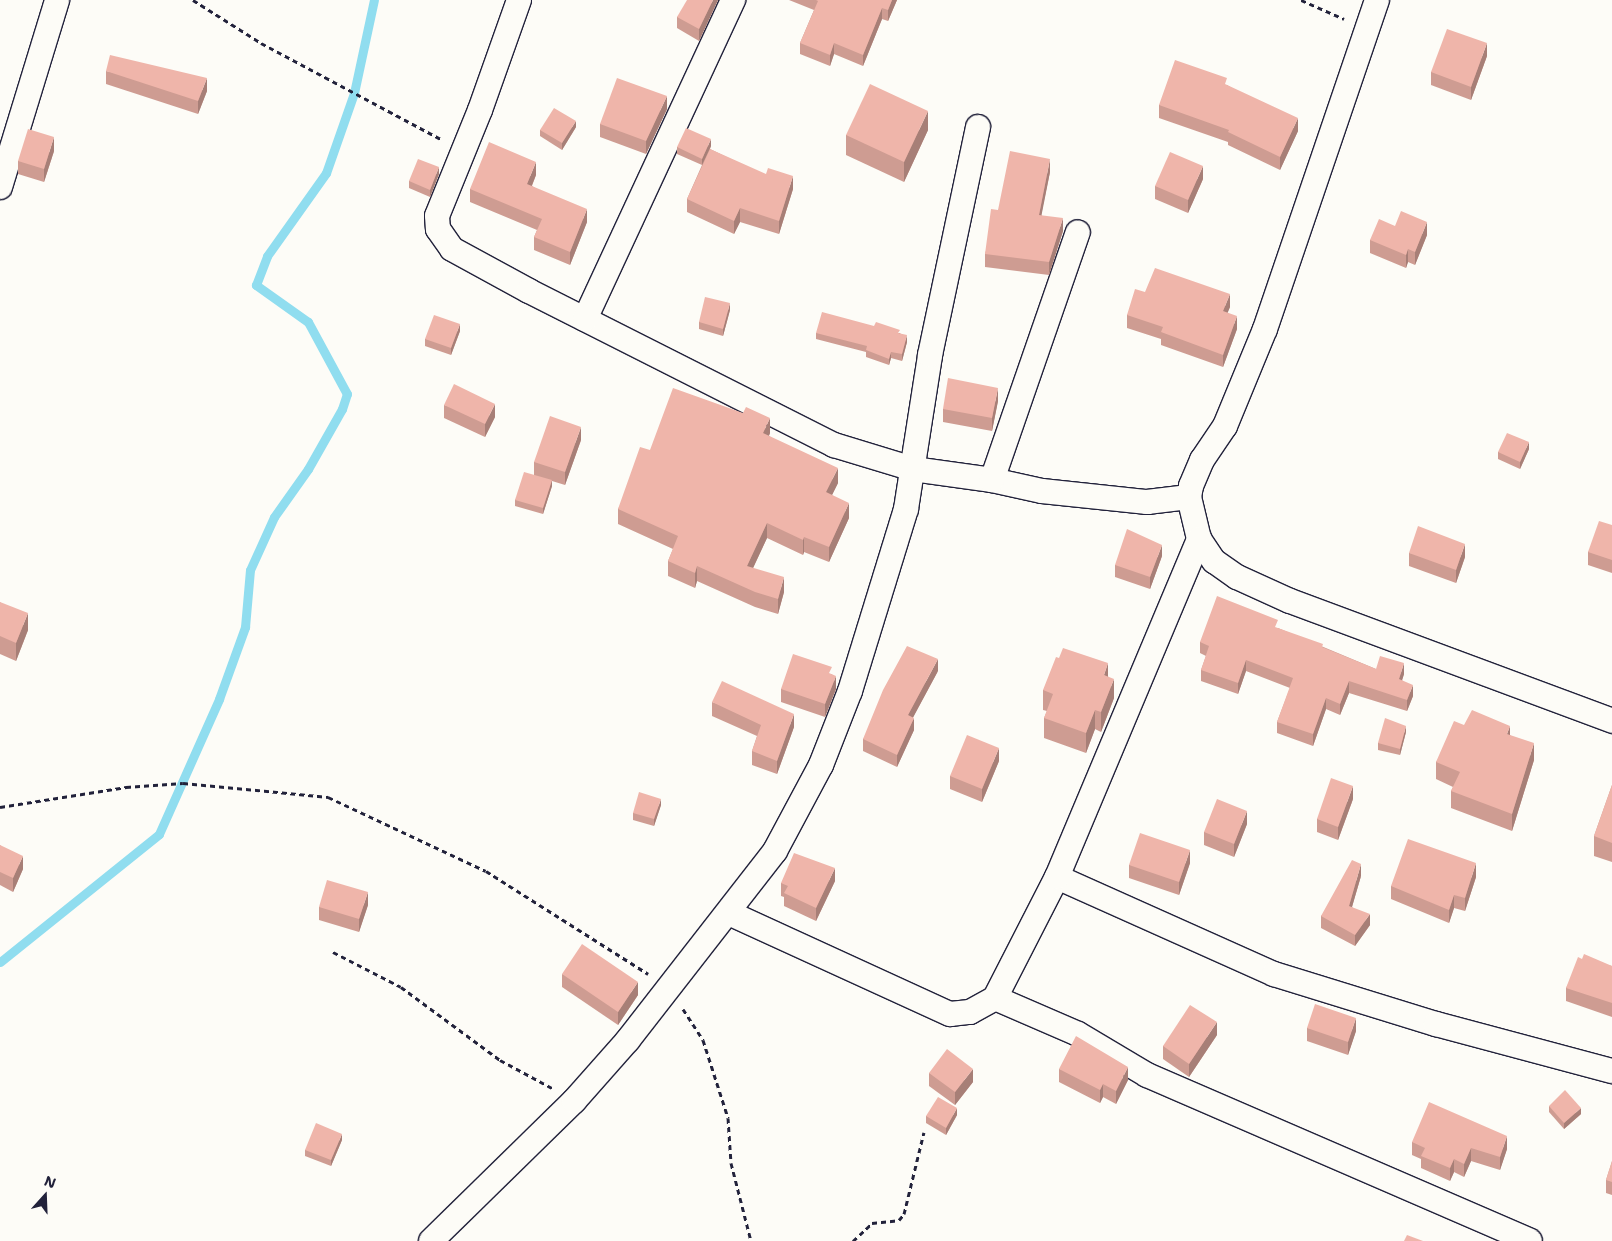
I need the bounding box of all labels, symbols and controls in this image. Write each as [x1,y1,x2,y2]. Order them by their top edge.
north arrow [20,1171,70,1221]
text: N [42,1172,58,1192]

